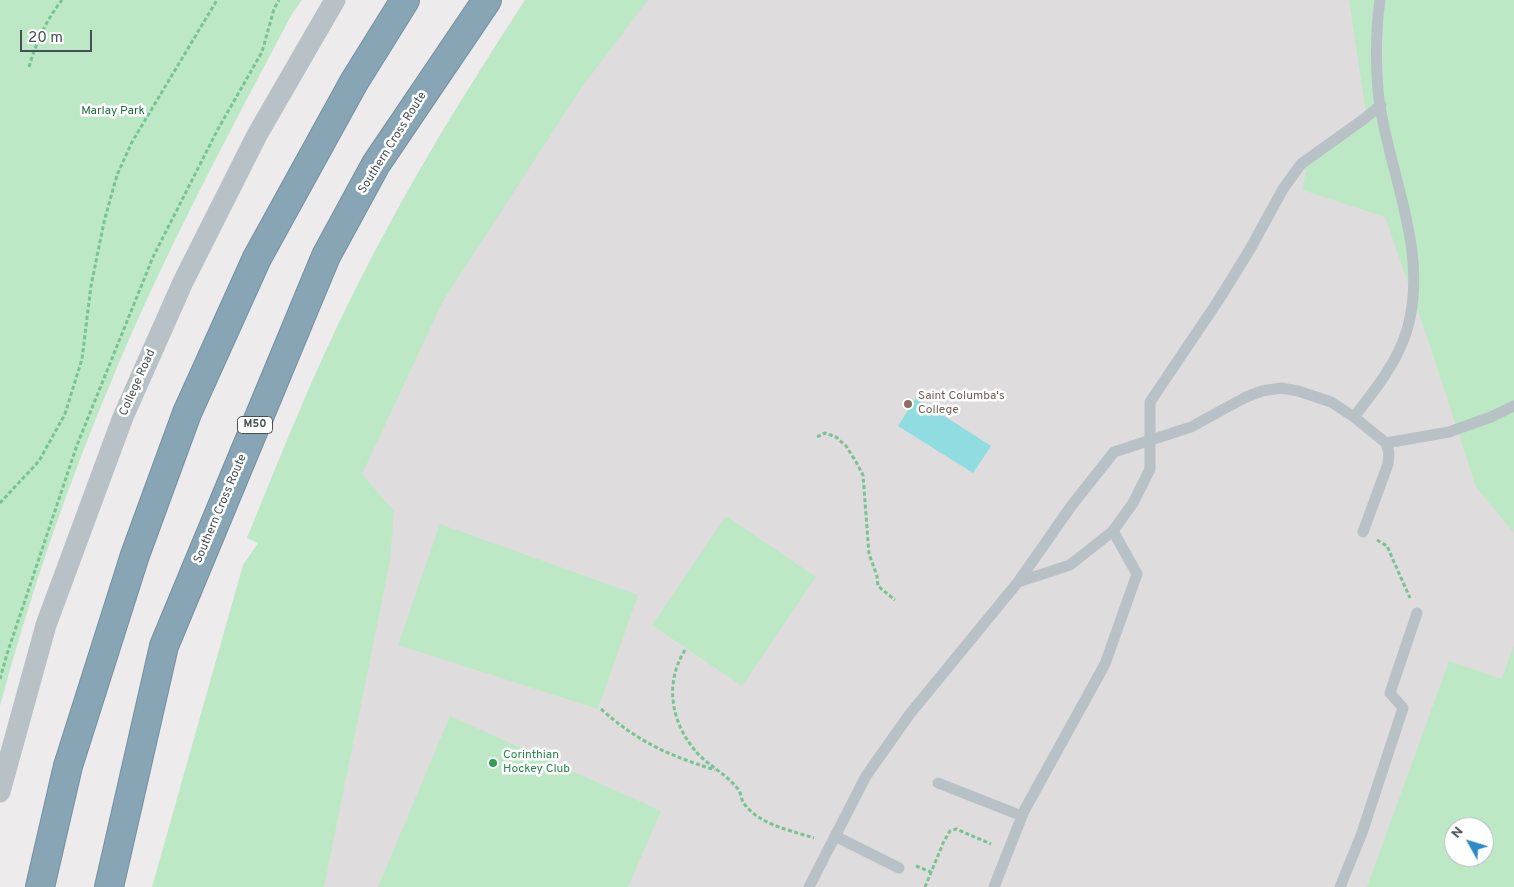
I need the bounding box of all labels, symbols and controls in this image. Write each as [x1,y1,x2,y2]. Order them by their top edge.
scale bar [22,20,95,52]
text: 20 m [28,29,63,48]
street label: Southern Cross Route [356,89,430,197]
park label: Marlay Park [81,105,145,119]
street label: College Road [117,348,159,418]
place label: Saint Columba's College [918,390,1005,418]
marker: Saint Columba's College [902,398,914,410]
road number: M50 [238,416,272,434]
street label: Southern Cross Route [191,452,251,566]
place label: Corinthian Hockey Club [503,749,570,777]
marker: Corinthian Hockey Club [487,757,499,769]
north arrow [1444,817,1494,867]
text: N [1448,824,1468,842]

